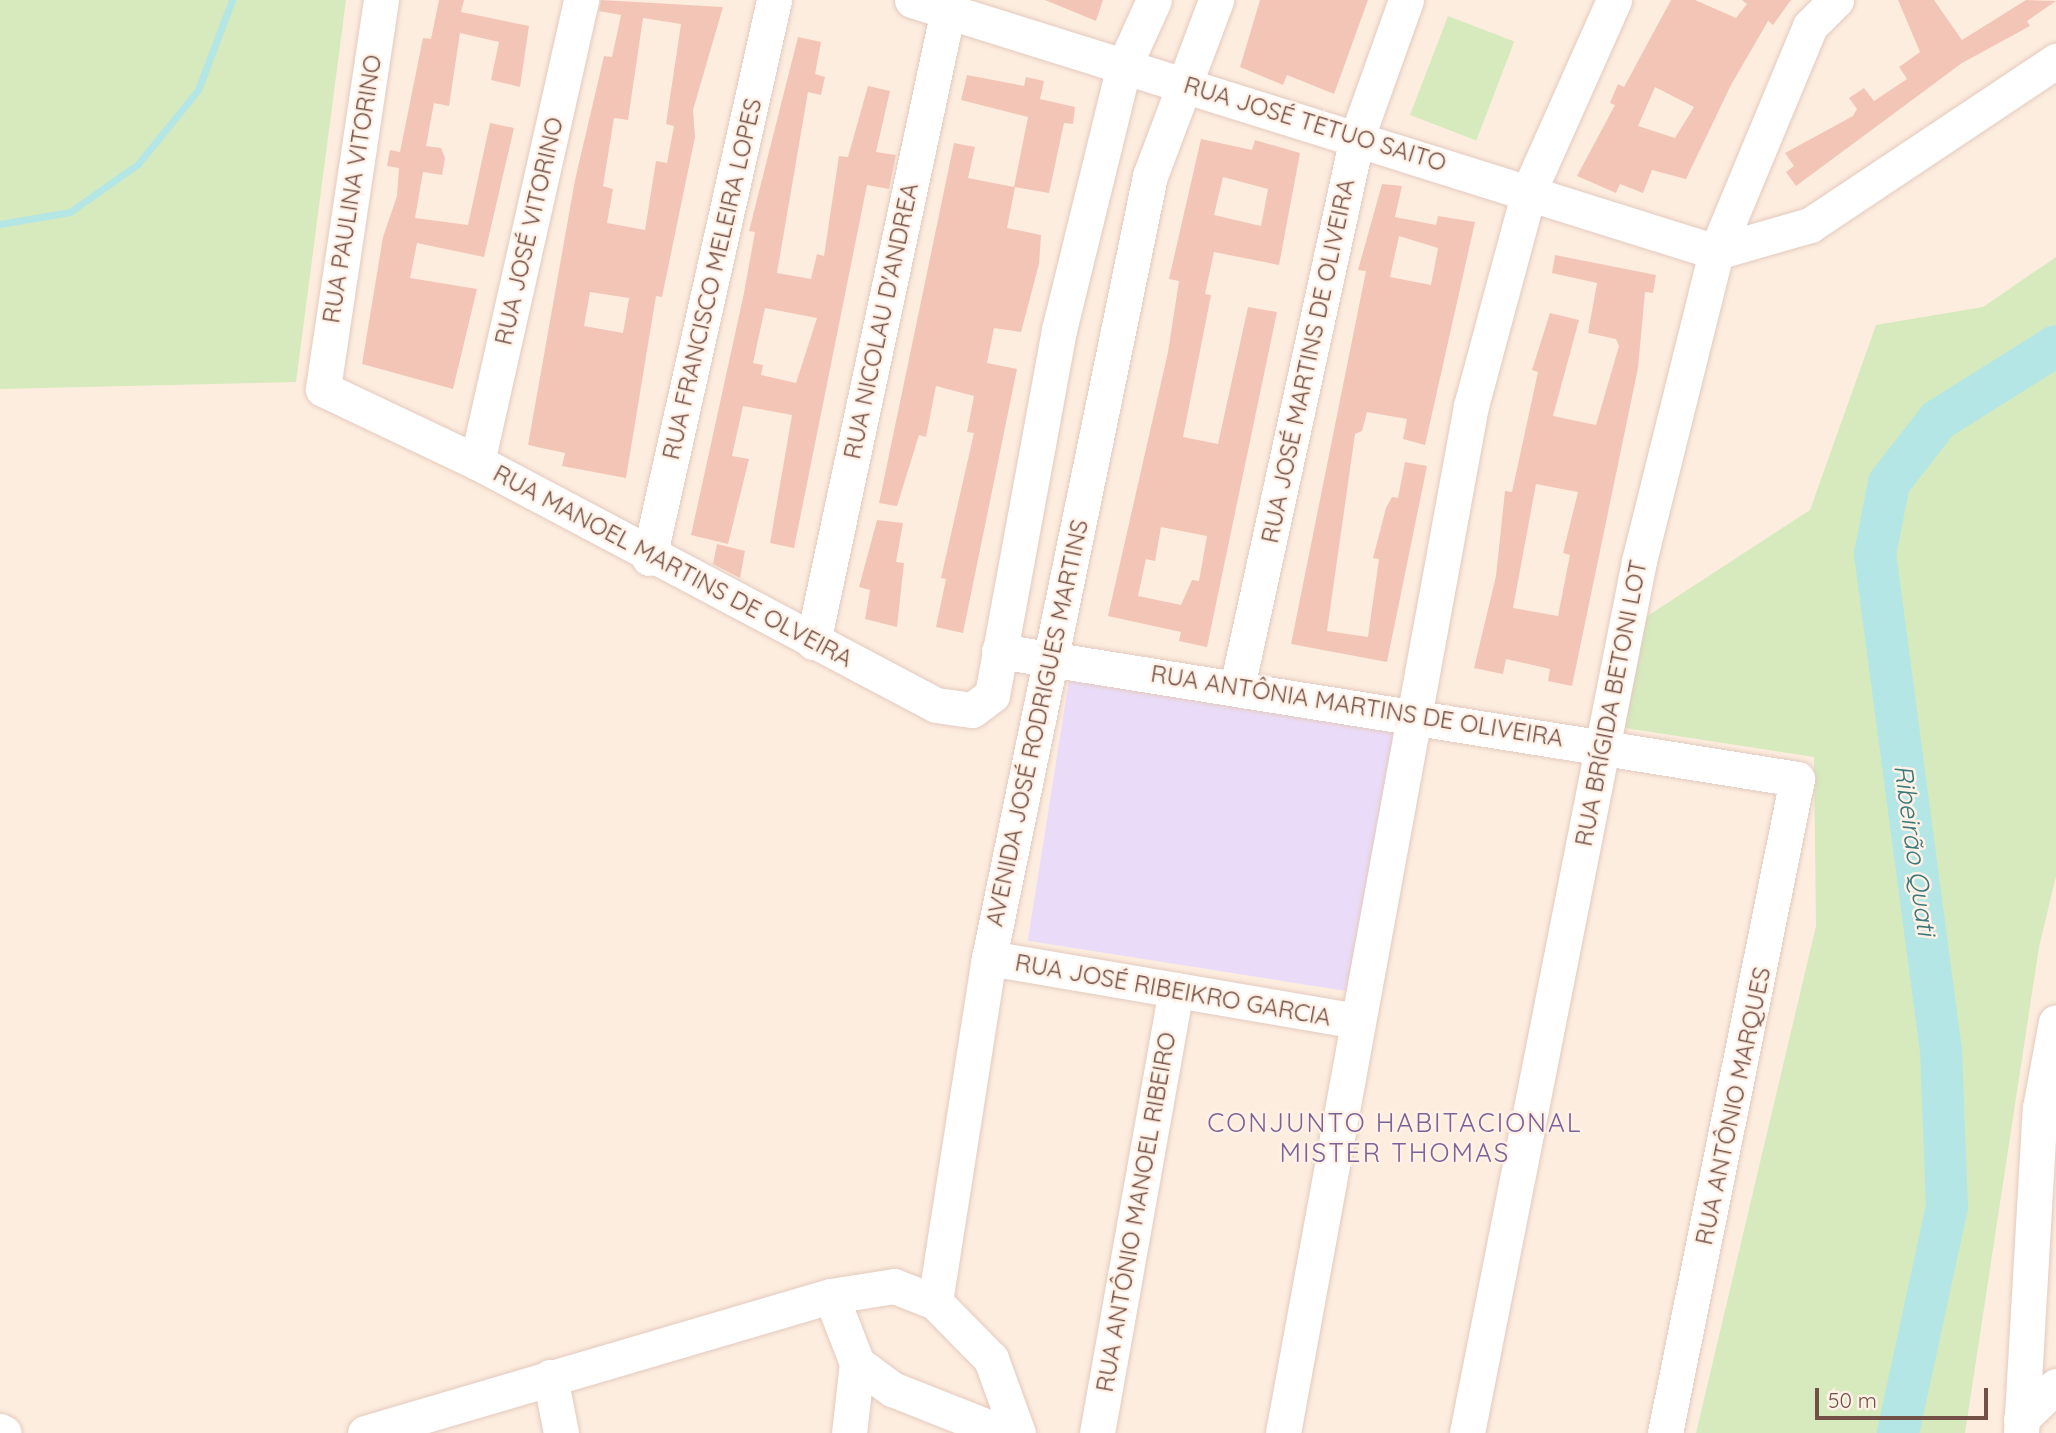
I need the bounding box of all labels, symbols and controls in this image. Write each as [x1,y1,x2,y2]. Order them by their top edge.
street label: RUA PAULINA VITORINO [317,53,387,325]
street label: RUA JOSÉ TETUO SAITO [1180,70,1450,178]
street label: RUA FRANCISCO MELEIRA LOPES [656,96,768,462]
street label: RUA JOSÉ VITORINO [489,114,569,348]
street label: RUA JOSÉ MARTINS DE OLIVEIRA [1255,176,1361,546]
street label: RUA NICOLAU D'ANDREA [838,180,924,462]
street label: RUA MANOEL MARTINS DE OLVEIRA [488,459,858,673]
street label: AVENIDA JOSÉ RODRIGUES MARTINS [980,517,1094,929]
street label: RUA BRÍGIDA BETONI LOT [1569,557,1653,849]
street label: RUA ANTÔNIA MARTINS DE OLIVEIRA [1149,659,1565,753]
water label: Ribeirão Quati [1888,763,1942,937]
street label: RUA JOSÉ RIBEIKRO GARCIA [1013,948,1333,1032]
street label: RUA ANTÔNIO MARQUES [1689,964,1777,1248]
street label: RUA ANTÔNIO MANOEL RIBEIRO [1090,1030,1182,1394]
district label: CONJUNTO HABITACIONAL MISTER THOMAS [1210,1107,1580,1168]
scale bar [1818,1374,1991,1418]
text: 50 m [1828,1387,1877,1413]

